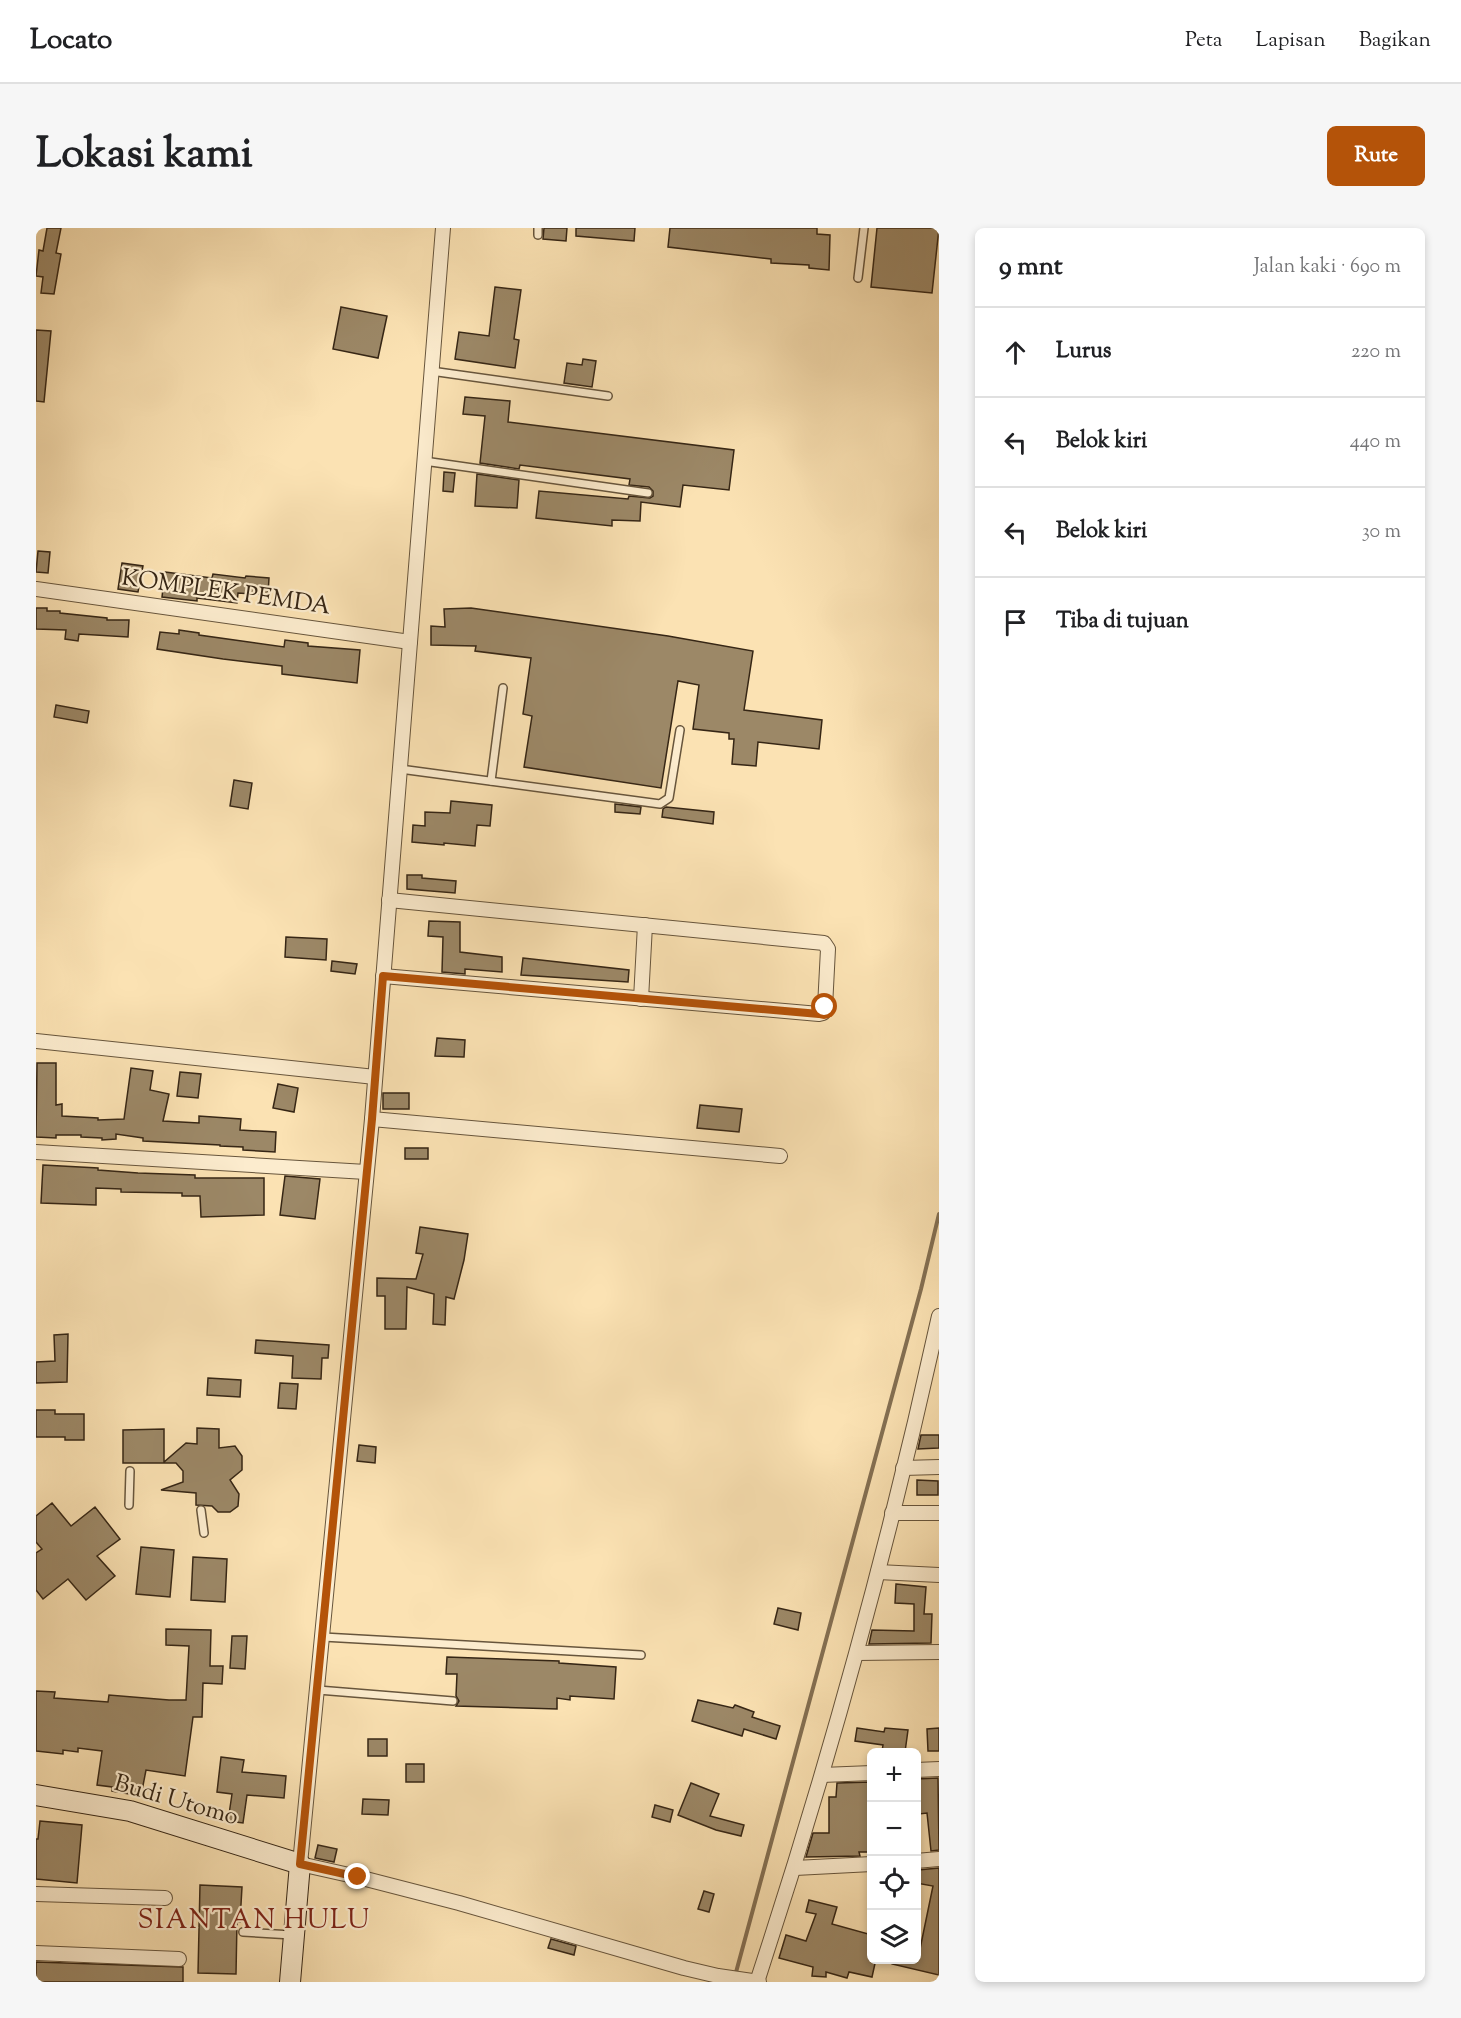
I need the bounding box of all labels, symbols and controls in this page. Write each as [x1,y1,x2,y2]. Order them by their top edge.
text: Locato [30,21,112,61]
text: Peta [1185,26,1223,56]
text: Lapisan [1256,26,1326,56]
text: Bagikan [1359,26,1431,56]
text: Lokasi kami [36,126,253,186]
button: Rute [1327,126,1425,186]
text: 9 mnt [999,249,1063,286]
text: Jalan kaki · 690 m [1254,253,1401,282]
icon: ahead [999,336,1032,369]
text: Lurus [1056,336,1112,368]
text: 220 m [1351,338,1401,367]
icon: left [999,426,1032,459]
text: Belok kiri [1056,426,1147,458]
text: 440 m [1350,428,1401,457]
icon: left [999,516,1032,549]
text: Belok kiri [1056,516,1147,548]
text: 30 m [1362,518,1401,547]
street label: KOMPLEK PEMDA [119,561,333,625]
icon: arrive [999,606,1032,639]
text: Tiba di tujuan [1056,606,1189,638]
route start [811,993,837,1019]
map controls [867,1748,921,1964]
button: + [867,1748,921,1802]
street label: Budi Utomo [110,1767,242,1835]
button: − [867,1802,921,1856]
button: locate [867,1856,921,1910]
route end [344,1863,370,1889]
district label: SIANTAN HULU [137,1902,371,1941]
button: layers [867,1910,921,1964]

